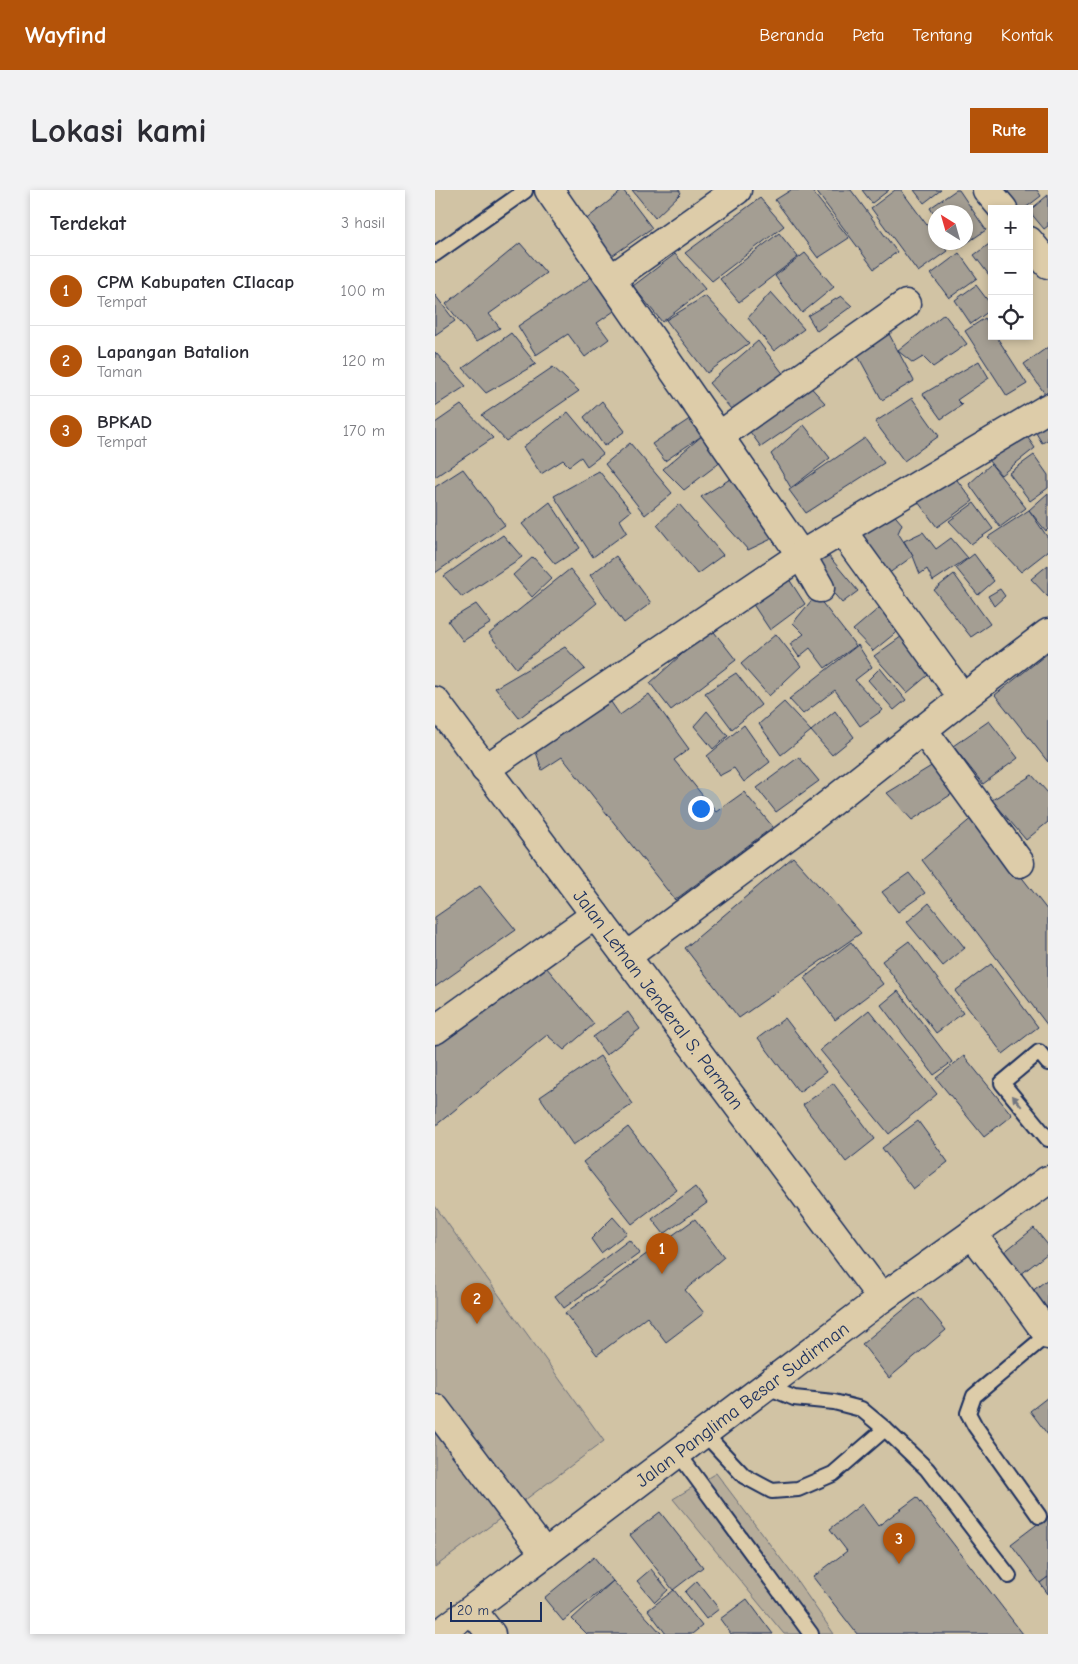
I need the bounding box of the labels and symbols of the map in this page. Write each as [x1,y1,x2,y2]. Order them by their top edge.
north arrow [928,205,973,250]
your location [688,796,714,822]
street label: Jalan Letnan Jenderal S. Parman [568,885,748,1114]
one-way arrow [1012,1095,1023,1107]
pin: 1 [646,1233,678,1274]
pin: 2 [461,1283,493,1324]
street label: Jalan Panglima Besar Sudirman [632,1318,853,1492]
pin: 3 [883,1523,915,1564]
scale bar [450,1599,543,1622]

